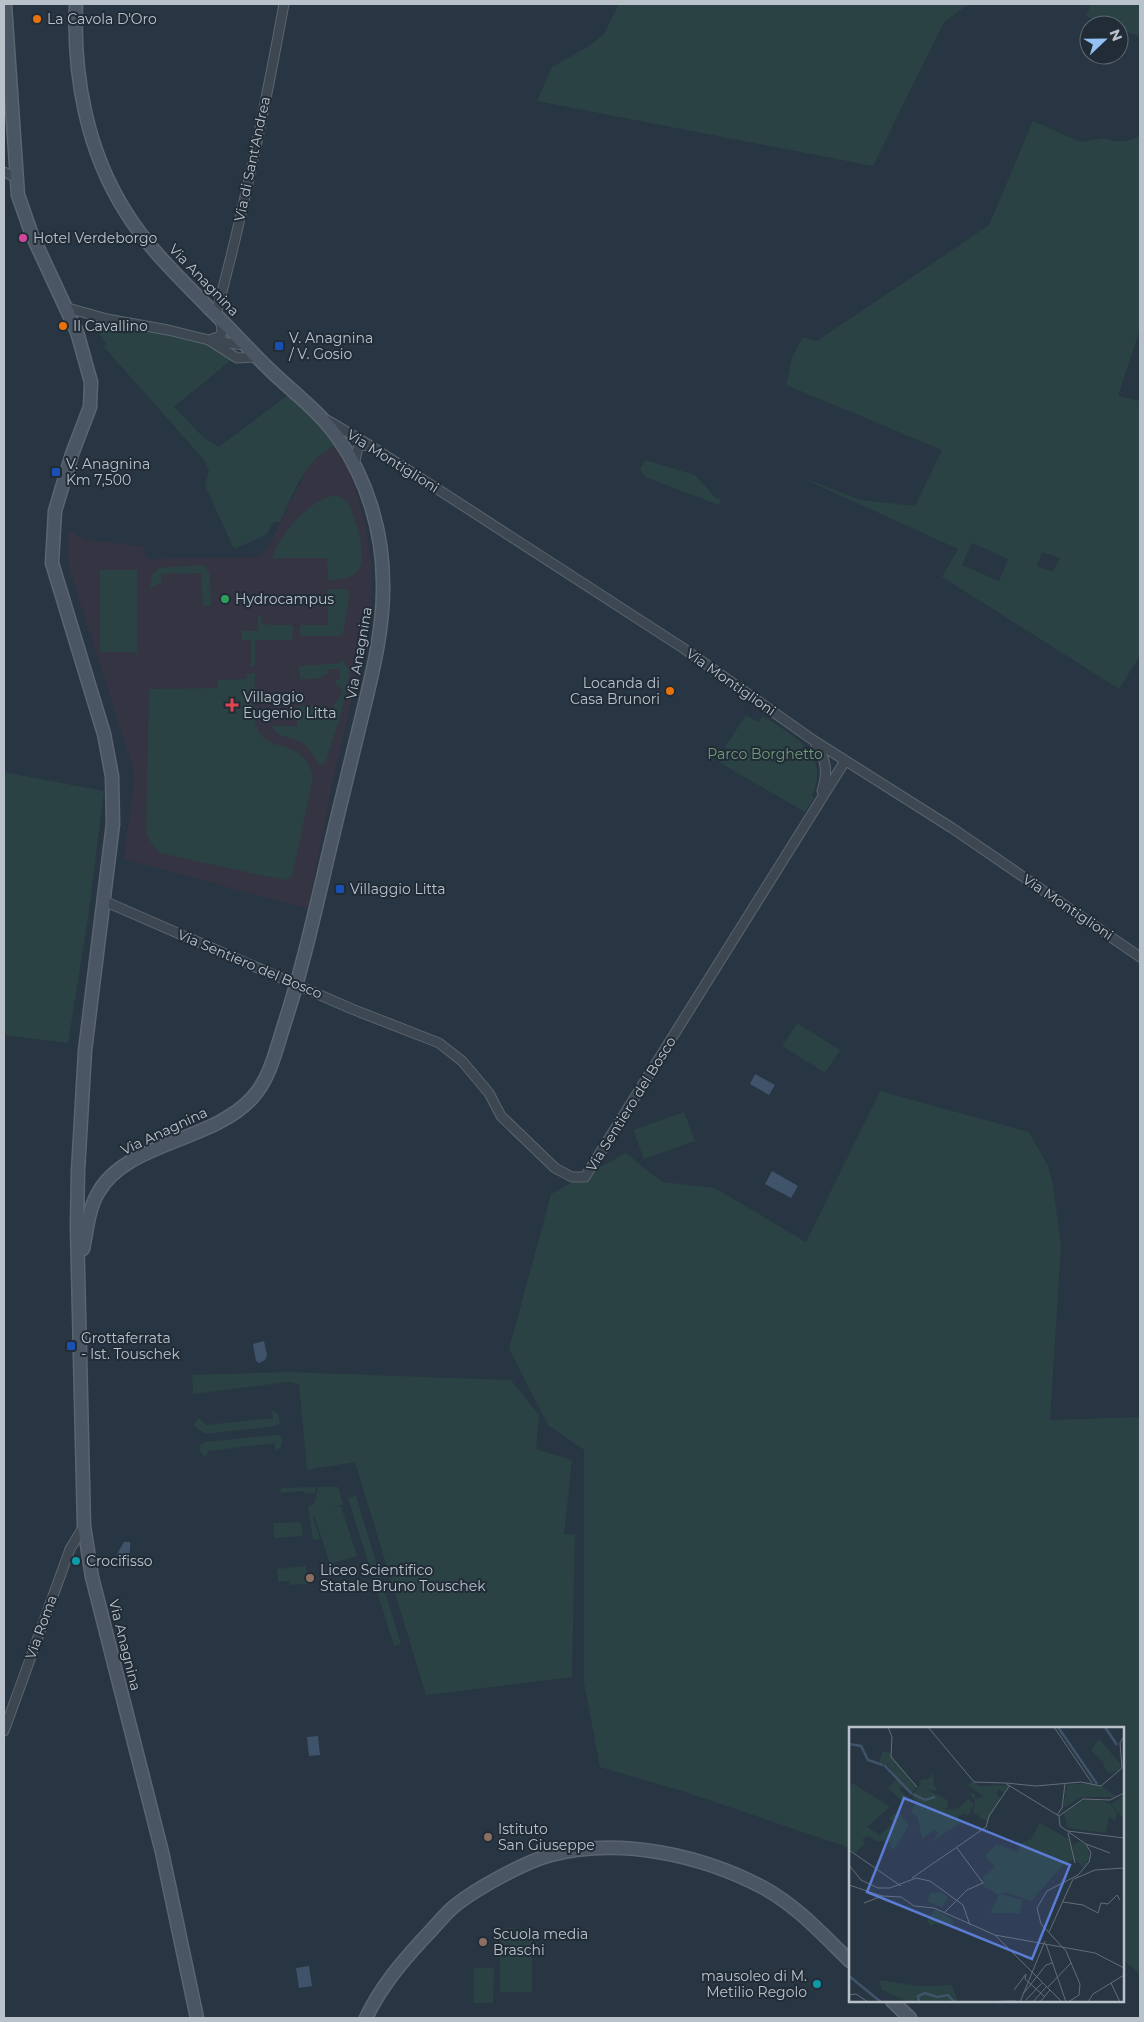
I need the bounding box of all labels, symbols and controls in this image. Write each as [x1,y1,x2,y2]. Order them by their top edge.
place label: La Cavola D'Oro [47,10,157,28]
marker: La Cavola D'Oro [31,13,43,25]
north arrow [1079,15,1129,65]
text: N [1106,27,1127,44]
street label: Via di Sant'Andrea [230,95,274,223]
place label: Hotel Verdeborgo [33,229,158,247]
marker: Hotel Verdeborgo [17,232,29,244]
street label: Via Anagnina [165,240,243,320]
place label: Il Cavallino [73,317,148,335]
marker: Il Cavallino [57,320,69,332]
place label: V. Anagnina / V. Gosio [288,329,373,363]
marker: V. Anagnina / V. Gosio [273,340,285,352]
street label: Via Montiglioni [344,425,442,497]
place label: V. Anagnina Km 7,500 [66,455,150,489]
marker: V. Anagnina Km 7,500 [50,466,62,478]
place label: Hydrocampus [235,590,334,608]
marker: Hydrocampus [219,593,231,605]
street label: Via Anagnina [342,605,376,701]
street label: Via Montiglioni [683,644,779,720]
place label: Locanda di Casa Brunori [570,674,660,708]
marker: Locanda di Casa Brunori [664,685,676,697]
place label: Villaggio Eugenio Litta [243,688,336,722]
marker: Villaggio Eugenio Litta [225,698,239,712]
park label: Parco Borghetto [707,745,823,763]
street label: Via Montiglioni [1019,870,1117,944]
place label: Villaggio Litta [350,880,446,898]
marker: Villaggio Litta [334,883,346,895]
street label: Via Sentiero del Bosco [175,925,325,1003]
street label: Via Sentiero del Bosco [582,1033,680,1175]
street label: Via Anagnina [118,1103,210,1159]
place label: Grottaferrata - Ist. Touschek [81,1329,181,1363]
marker: Grottaferrata - Ist. Touschek [65,1340,77,1352]
place label: Crocifisso [86,1552,153,1570]
marker: Crocifisso [70,1555,82,1567]
place label: Liceo Scientifico Statale Bruno Touschek [320,1561,486,1595]
marker: Liceo Scientifico Statale Bruno Touschek [304,1572,316,1584]
street label: Via Roma [21,1592,61,1662]
street label: Via Anagnina [105,1597,145,1693]
inset map [849,1727,1124,2002]
place label: Istituto San Giuseppe [498,1820,595,1854]
marker: Istituto San Giuseppe [482,1831,494,1843]
place label: Scuola media Braschi [493,1925,588,1959]
marker: Scuola media Braschi [477,1936,489,1948]
place label: mausoleo di M. Metilio Regolo [701,1967,807,2001]
marker: mausoleo di M. Metilio Regolo [811,1978,823,1990]

